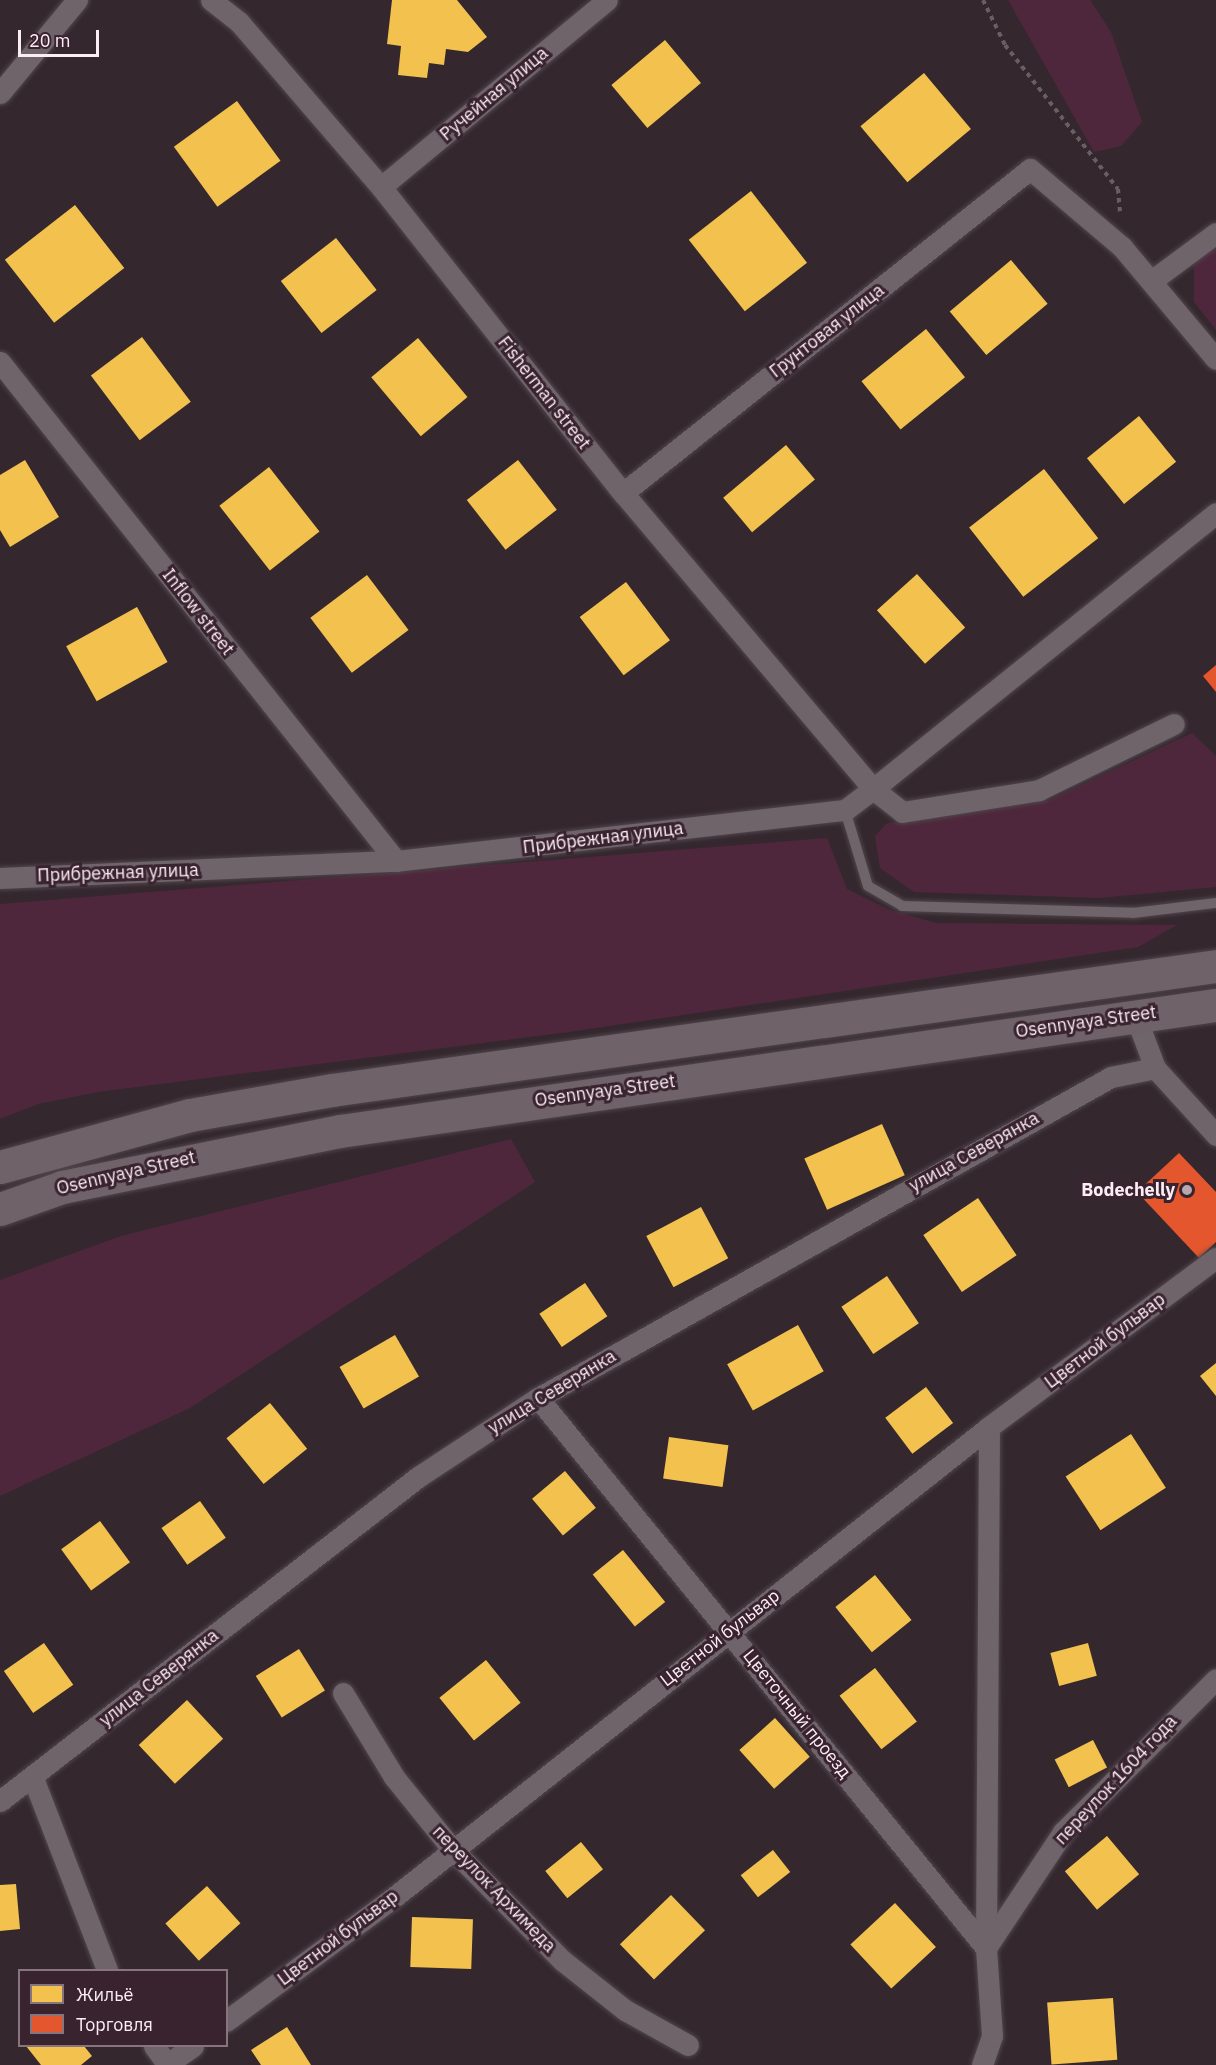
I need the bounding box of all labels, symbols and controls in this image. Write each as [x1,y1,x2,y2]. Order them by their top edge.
scale bar [21,18,102,56]
text: 20 m [29,29,71,52]
street label: Ручейная улица [436,43,552,145]
street label: Грунтовая улица [765,280,889,382]
street label: Fisherman street [493,332,595,454]
street label: Inflow street [158,564,238,660]
street label: Прибрежная улица [522,817,684,859]
street label: Прибрежная улица [37,859,199,887]
street label: Osennyaya Street [1014,1001,1158,1043]
street label: Osennyaya Street [533,1070,677,1112]
street label: улица Северянка [905,1107,1043,1197]
street label: Osennyaya Street [54,1147,198,1199]
place label: Bodechelly [1081,1179,1175,1201]
marker: Bodechelly [1180,1183,1194,1197]
street label: Цветной бульвар [1041,1289,1169,1393]
street label: улица Северянка [484,1345,620,1439]
street label: Цветной бульвар [656,1585,784,1691]
street label: улица Северянка [95,1625,223,1731]
street label: Цветочный проезд [738,1645,856,1783]
street label: переулок 1604 года [1051,1711,1181,1849]
street label: переулок Архимеда [428,1821,560,1957]
street label: Цветной бульвар [274,1886,402,1990]
legend [18,1969,228,2047]
text: Жильё [76,1983,133,2006]
text: Торговля [76,2013,153,2036]

